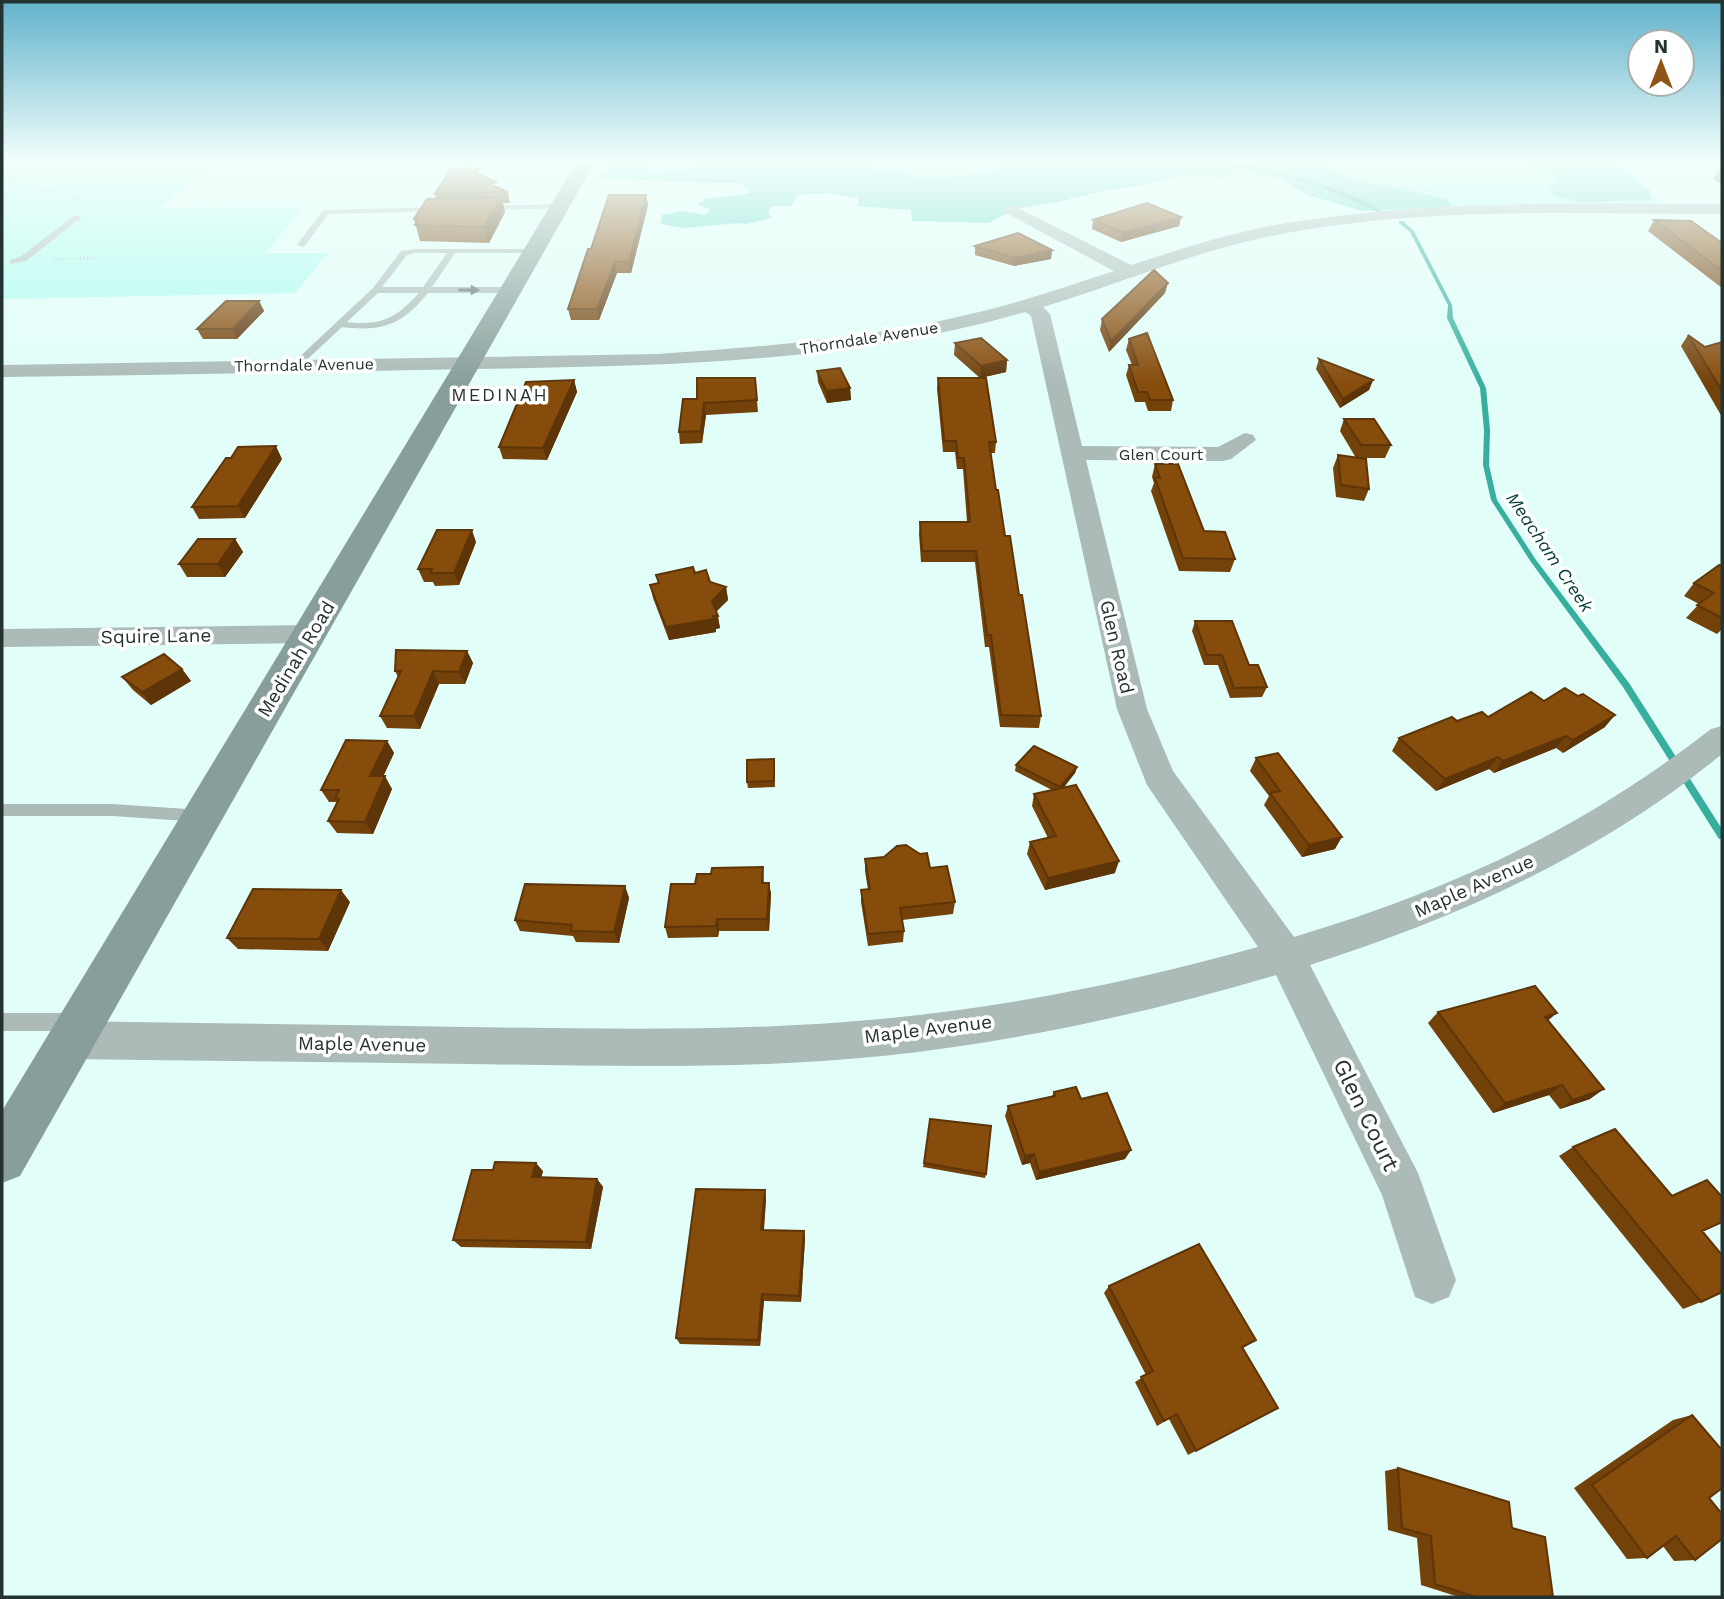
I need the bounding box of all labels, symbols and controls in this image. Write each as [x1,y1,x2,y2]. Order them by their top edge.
north arrow [1626,28,1696,98]
text: N [1654,35,1668,58]
one-way arrow [458,284,480,296]
street label: Thorndale Avenue [798,318,940,358]
street label: Thorndale Avenue [234,354,374,376]
district label: MEDINAH [451,384,549,405]
street label: Glen Court [1119,445,1203,464]
water label: Meacham Creek [1502,488,1598,617]
street label: Medinah Road [252,597,340,721]
street label: Glen Road [1095,598,1139,696]
street label: Squire Lane [101,624,211,648]
street label: Maple Avenue [1411,849,1537,923]
street label: Maple Avenue [863,1010,993,1048]
street label: Maple Avenue [298,1031,426,1057]
street label: Glen Court [1327,1055,1405,1176]

